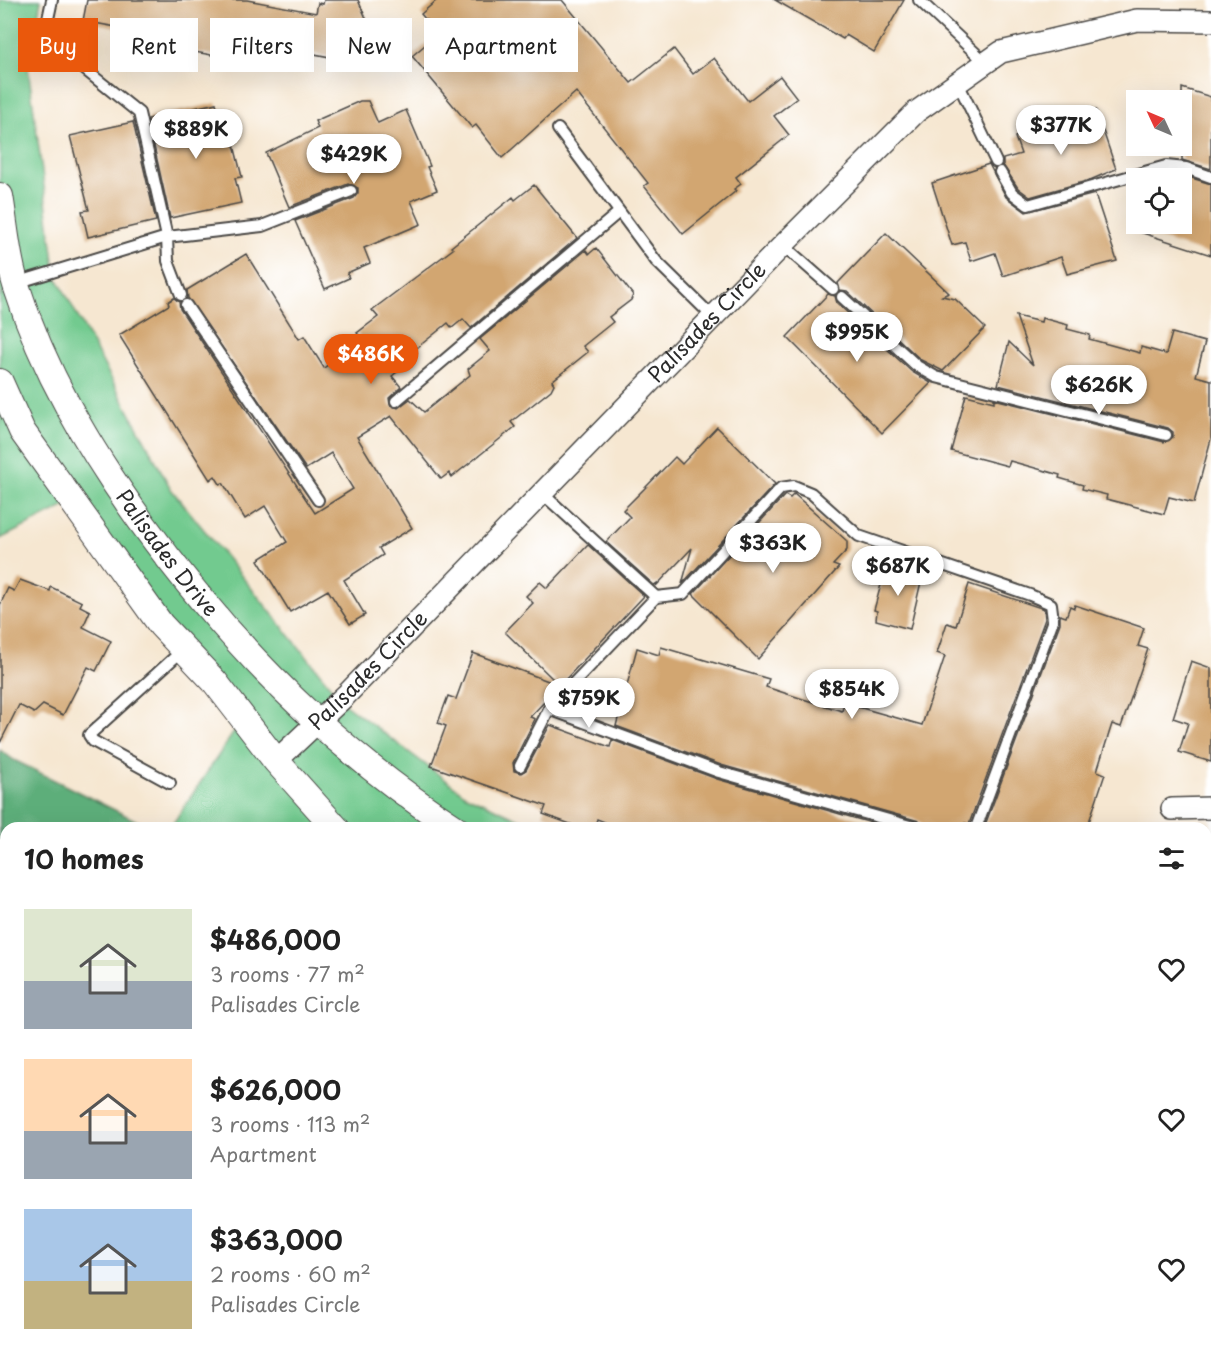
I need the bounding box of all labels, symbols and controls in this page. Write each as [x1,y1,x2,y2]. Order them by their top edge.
chip: Buy [18,18,98,72]
chip: Rent [110,18,198,72]
chip: Filters [210,18,314,72]
chip: New [326,18,412,72]
chip: Apartment [424,18,578,72]
north arrow [1126,90,1192,156]
map controls [1126,90,1192,234]
pin: $377K [1019,105,1103,156]
pin: $889K [154,109,238,160]
text: $377K [1030,109,1092,139]
text: $889K [164,113,228,143]
pin: $429K [312,134,396,185]
text: $429K [321,138,387,168]
button: locate [1126,168,1192,234]
street label: Palisades Circle [639,254,773,389]
pin: $995K [815,312,899,363]
text: $995K [825,316,889,346]
pin: $486K [329,334,413,385]
text: $486K [337,338,405,368]
pin: $626K [1057,365,1141,416]
text: $626K [1065,369,1133,399]
street label: Palisades Drive [109,482,227,623]
pin: $363K [731,523,815,574]
text: $363K [739,527,807,557]
pin: $687K [856,546,940,597]
text: $687K [866,550,930,580]
street label: Palisades Circle [300,602,434,737]
pin: $854K [810,669,894,720]
text: $854K [819,673,885,703]
pin: $759K [547,678,631,729]
text: $759K [558,682,620,712]
text: 10 homes [24,839,144,878]
icon: filters [1155,842,1188,875]
text: $486,000 [210,920,341,959]
icon: home [72,933,144,1005]
icon: heart [1155,953,1188,986]
text: 3 rooms · 77 m² [210,959,365,989]
text: Palisades Circle [210,989,361,1019]
text: $626,000 [210,1070,341,1109]
icon: home [72,1083,144,1155]
icon: heart [1155,1103,1188,1136]
text: 3 rooms · 113 m² [210,1109,370,1139]
text: Apartment [210,1139,317,1169]
text: $363,000 [210,1220,343,1259]
icon: home [72,1233,144,1305]
icon: heart [1155,1253,1188,1286]
text: 2 rooms · 60 m² [210,1259,371,1289]
text: Palisades Circle [210,1289,361,1319]

